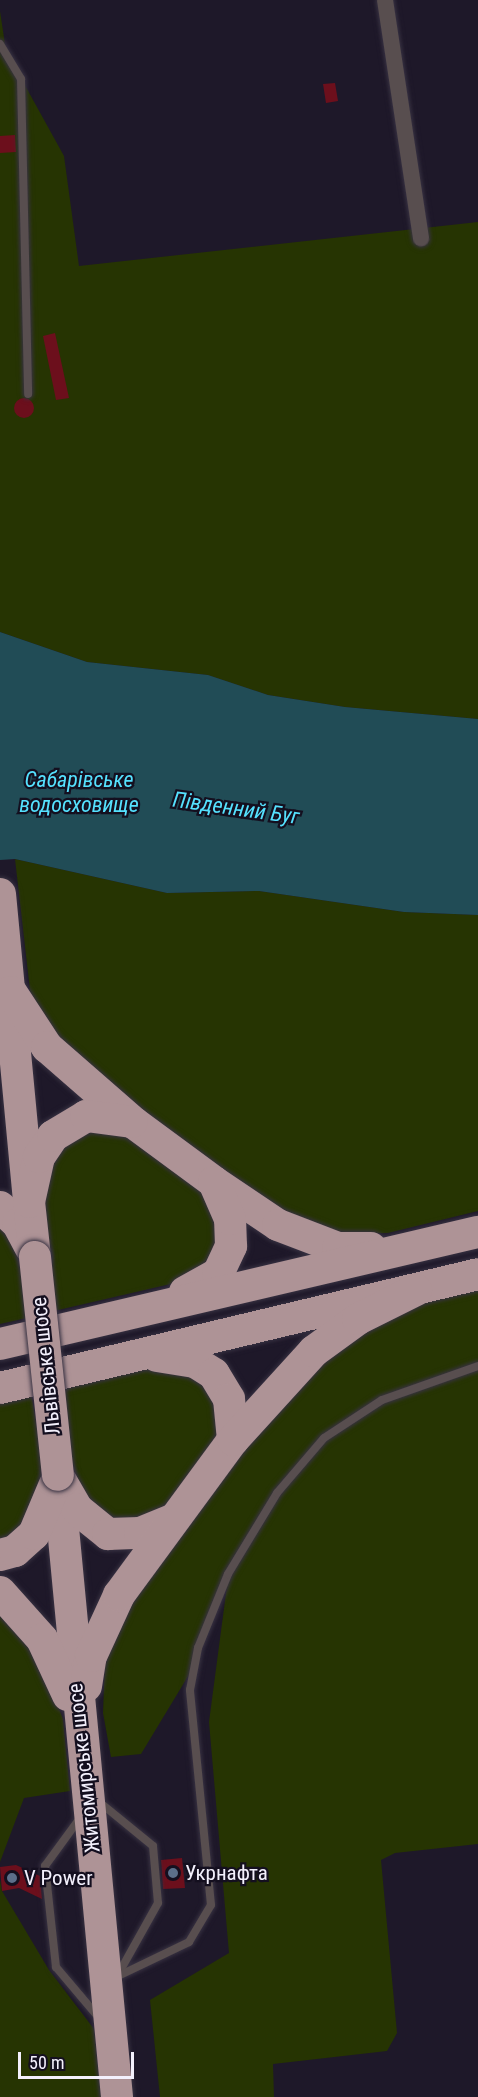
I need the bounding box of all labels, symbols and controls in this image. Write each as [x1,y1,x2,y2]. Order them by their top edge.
water label: Сабарівське водосховище [19,766,139,818]
water label: Південний Буг [171,786,301,830]
street label: Львівське шосе [26,1296,66,1436]
street label: Житомирське шосе [63,1682,105,1854]
place label: Укрнафта [185,1860,268,1886]
place label: V Power [24,1865,93,1891]
marker: Укрнафта [166,1866,180,1880]
marker: V Power [5,1871,19,1885]
scale bar [21,2040,136,2078]
text: 50 m [29,2052,64,2073]

